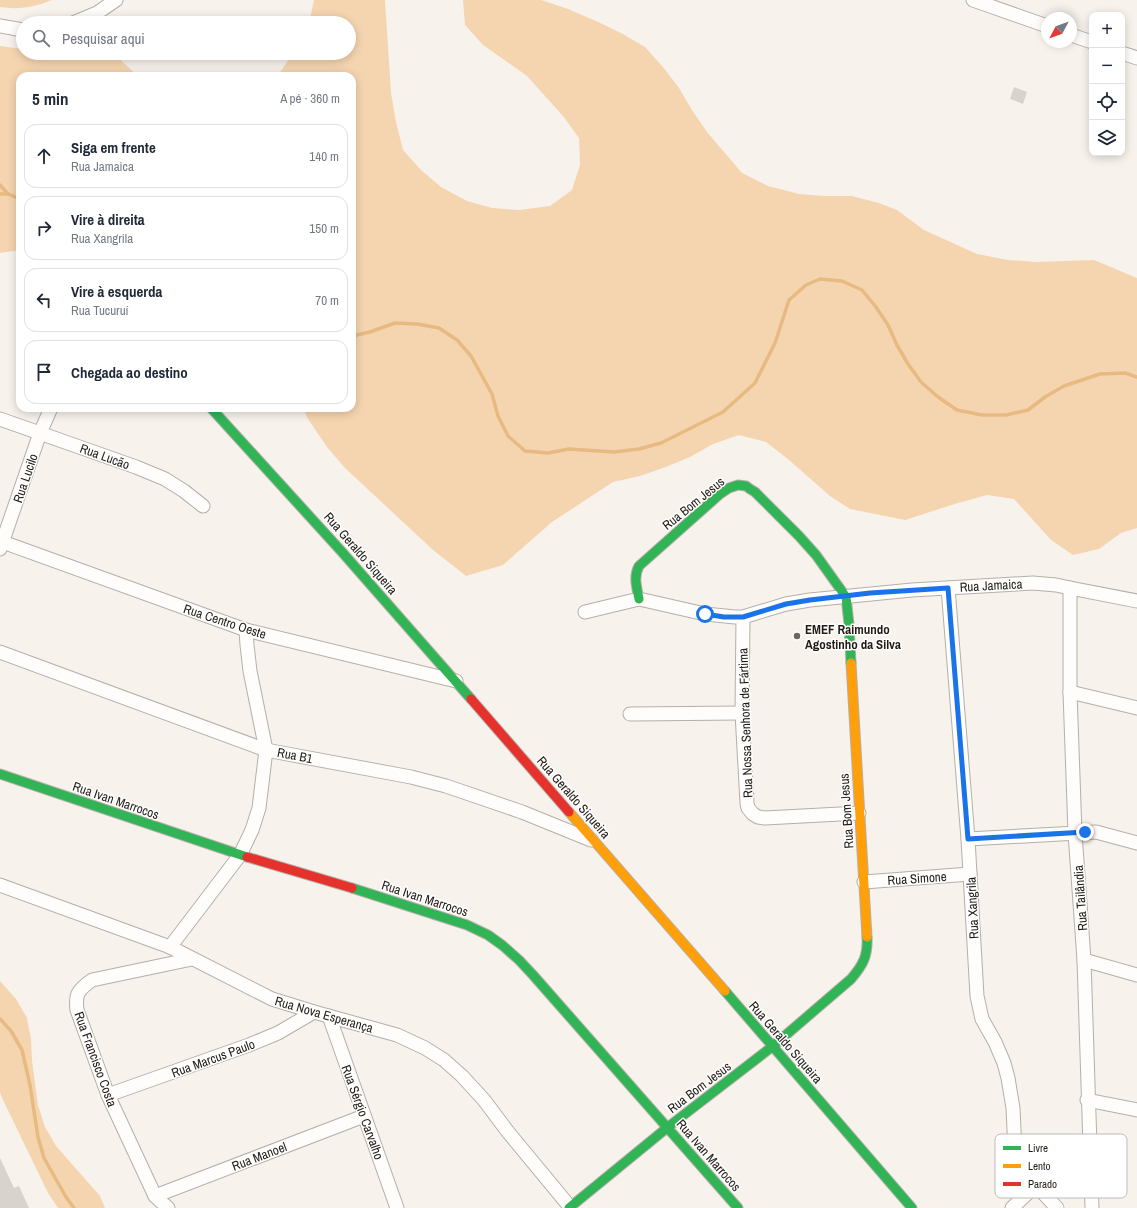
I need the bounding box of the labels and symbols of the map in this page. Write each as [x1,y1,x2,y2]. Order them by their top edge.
north arrow [1041,12,1077,48]
street label: Rua Lucão [78,440,132,473]
street label: Rua Lucilo [9,451,42,505]
street label: Rua Bom Jesus [659,473,728,534]
street label: Rua Geraldo Siqueira [320,509,401,598]
street label: Rua Jamaica [959,575,1023,596]
street label: Rua Centro Oeste [181,600,268,643]
route start [696,605,714,623]
place label: EMEF Raimundo Agostinho da Silva [805,621,901,653]
marker: EMEF Raimundo Agostinho da Silva [792,631,802,641]
street label: Rua Nossa Senhora de Fártima [734,648,757,798]
street label: Rua B1 [276,744,314,767]
street label: Rua Geraldo Siqueira [533,753,614,842]
street label: Rua Bom Jesus [835,773,858,849]
street label: Rua Ivan Marrocos [70,778,161,823]
route end [1076,823,1094,841]
street label: Rua Tailândia [1070,864,1091,931]
street label: Rua Simone [887,868,947,889]
street label: Rua Ivan Marrocos [379,876,470,920]
street label: Rua Xangrila [962,876,983,939]
street label: Rua Nova Esperança [273,992,375,1037]
street label: Rua Geraldo Siqueira [745,998,826,1087]
street label: Rua Francisco Costa [70,1009,121,1109]
street label: Rua Marcus Paulo [169,1035,257,1081]
street label: Rua Bom Jesus [664,1058,734,1117]
street label: Rua Sérgio Carvalho [338,1062,388,1162]
street label: Rua Ivan Marrocos [673,1116,745,1195]
legend [995,1134,1127,1198]
street label: Rua Manoel [229,1138,289,1175]
text: Livre [1028,1141,1048,1155]
text: Lento [1028,1159,1051,1173]
text: Parado [1028,1177,1057,1191]

